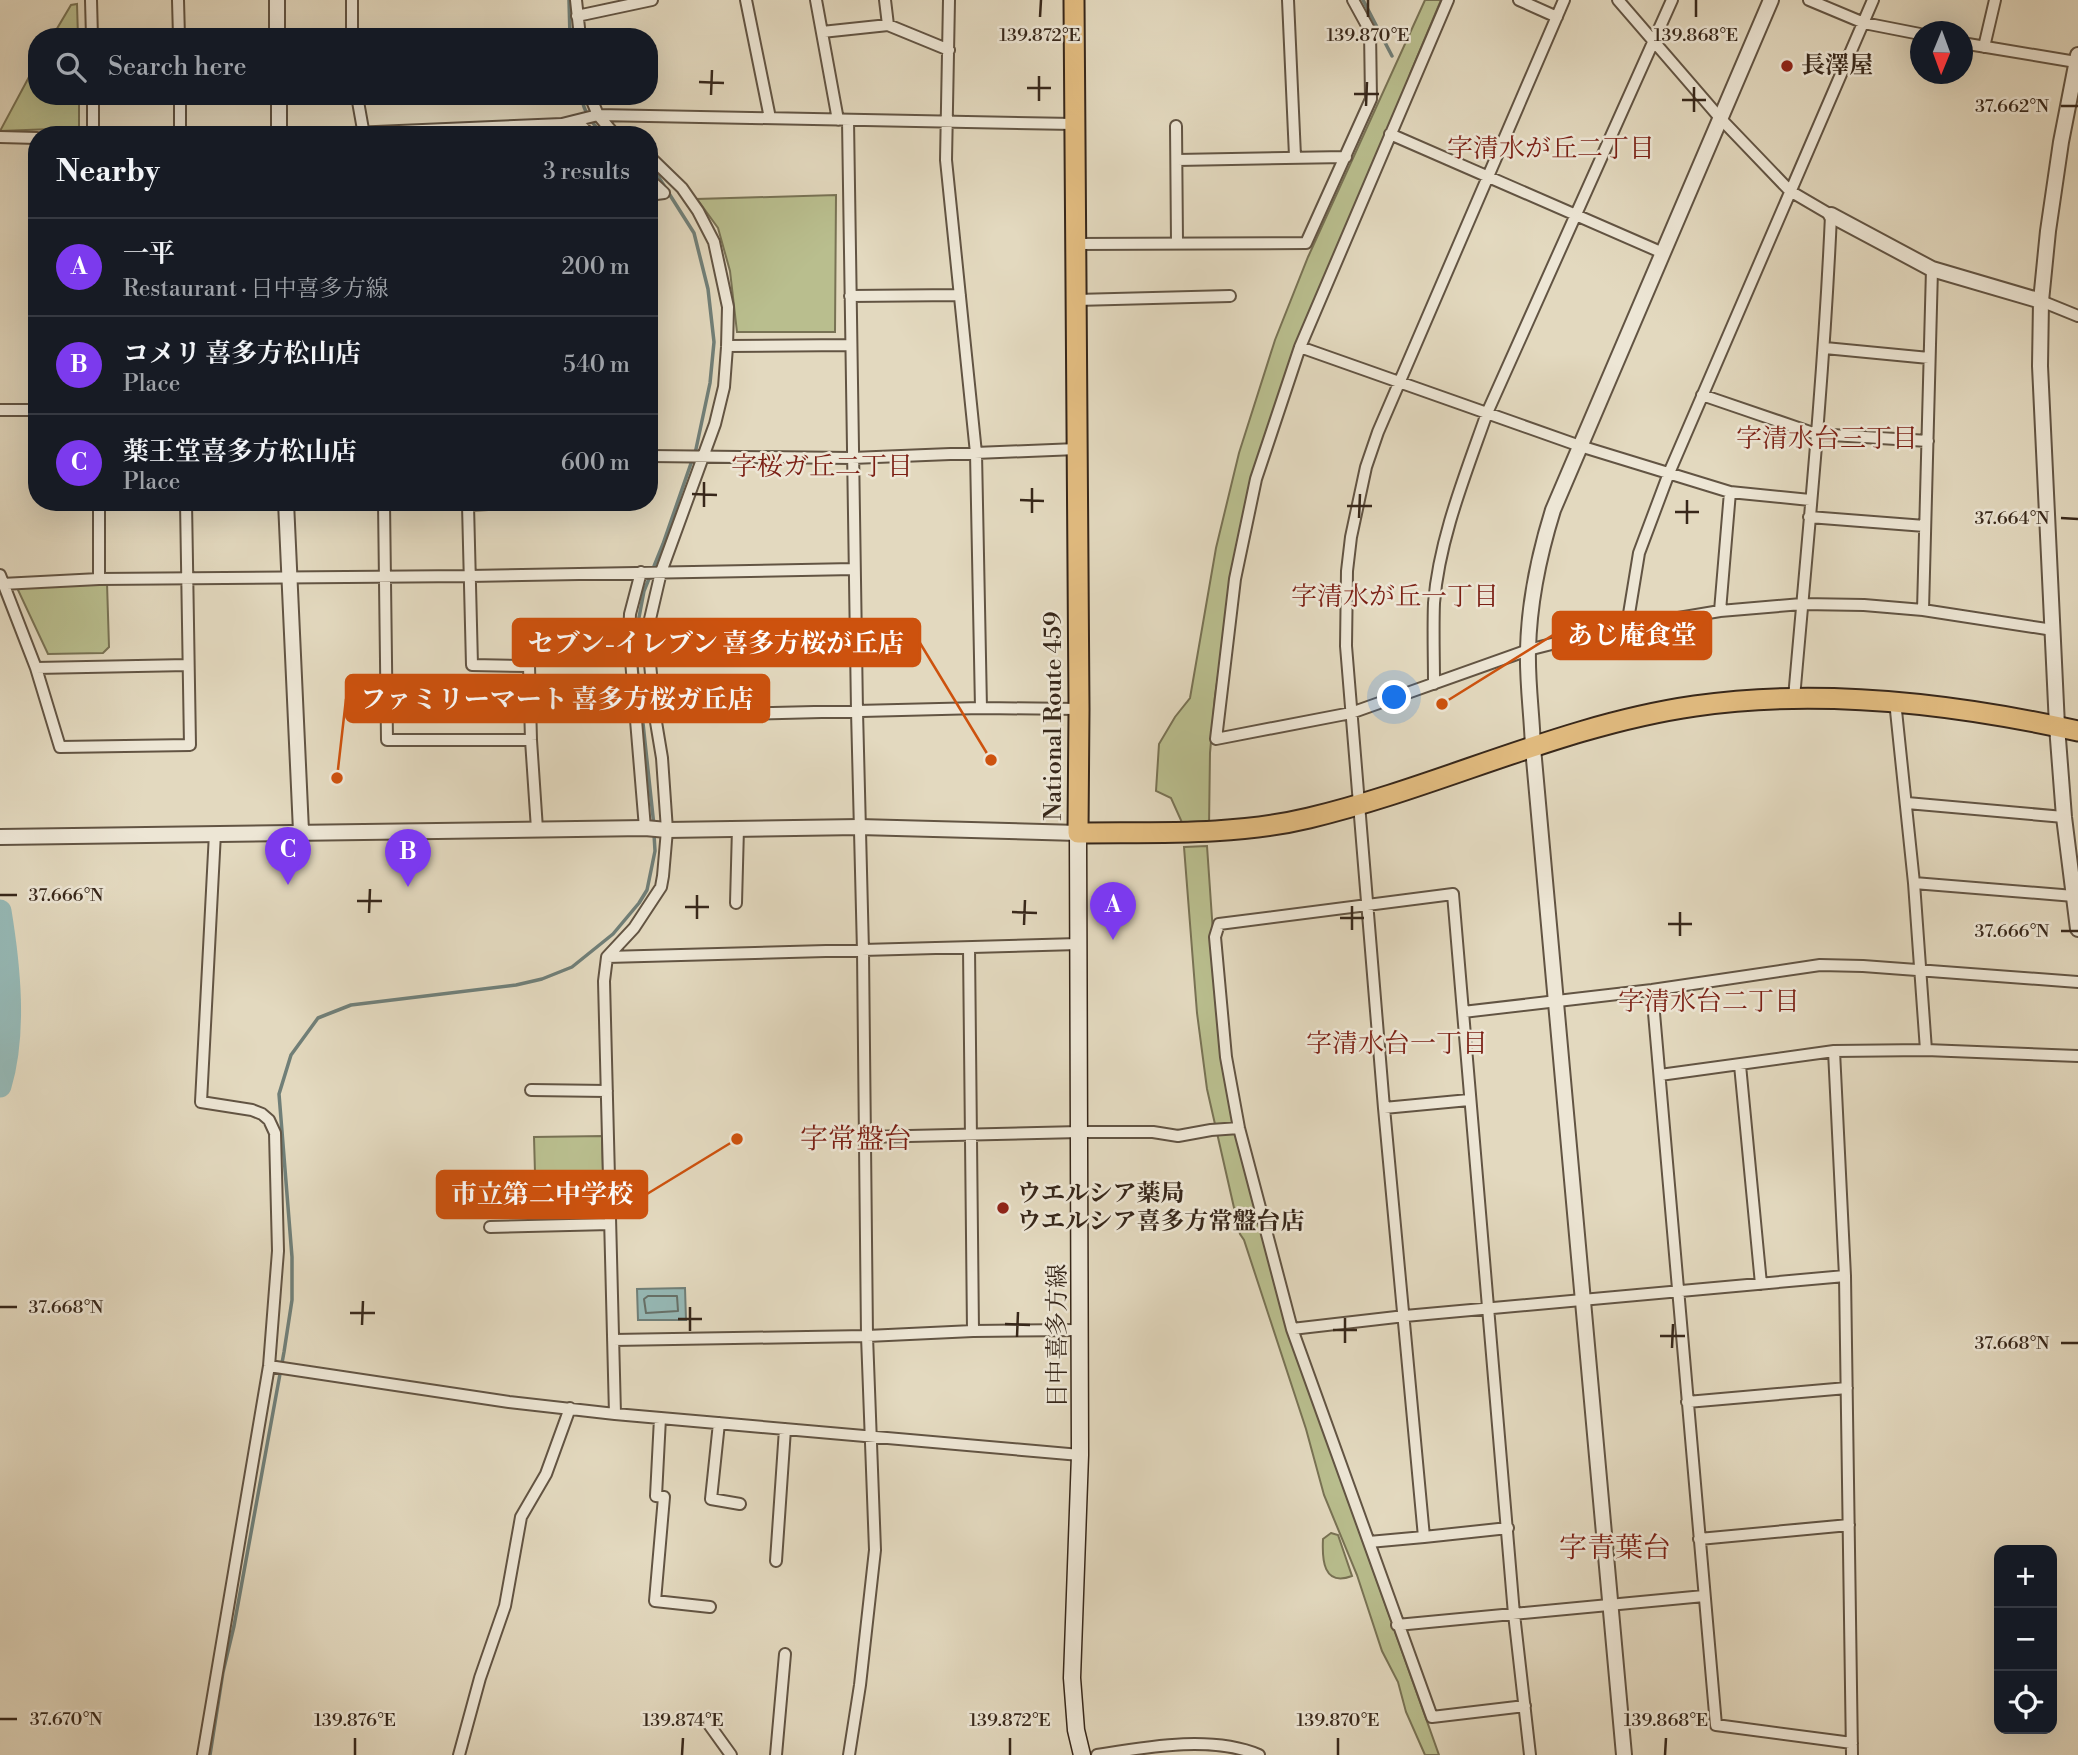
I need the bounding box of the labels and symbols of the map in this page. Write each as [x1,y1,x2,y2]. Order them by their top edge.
north arrow [1910,21,1973,84]
text: 139.872°E [999,24,1081,47]
text: 139.870°E [1326,24,1410,47]
text: 139.868°E [1654,24,1738,47]
place label: 長澤屋 [1801,51,1873,81]
marker: 長澤屋 [1779,58,1795,74]
text: 37.662°N [1975,95,2050,118]
district label: 字清水が丘二丁目 [1447,133,1655,165]
district label: 字清水台三丁目 [1736,423,1918,455]
district label: 字桜ガ丘二丁目 [731,451,913,483]
text: 37.664°N [1974,507,2050,530]
district label: 字清水が丘一丁目 [1291,581,1499,613]
street label: National Route 459 [1039,612,1069,821]
callout: あじ庵食堂 [1553,612,1711,659]
callout: セブン-イレブン 喜多方桜が丘店 [513,619,920,666]
text: あじ庵食堂 [1567,620,1697,652]
text: セブン-イレブン 喜多方桜が丘店 [528,628,904,660]
callout: ファミリーマート 喜多方桜ガ丘店 [346,675,769,722]
your location [1377,680,1411,714]
text: ファミリーマート 喜多方桜ガ丘店 [360,684,754,716]
pin: C [265,827,311,885]
pin: B [385,829,431,887]
pin: A [1090,882,1136,940]
text: 37.666°N [29,884,104,907]
text: 37.666°N [1975,920,2050,943]
district label: 字清水台二丁目 [1618,986,1800,1018]
district label: 字清水台一丁目 [1306,1028,1488,1060]
district label: 字常盤台 [800,1122,912,1157]
callout: 市立第二中学校 [437,1171,647,1218]
text: 市立第二中学校 [451,1179,633,1211]
place label: ウエルシア薬局 ウエルシア喜多方常盤台店 [1017,1179,1304,1237]
marker: ウエルシア薬局 ウエルシア喜多方常盤台店 [995,1200,1011,1216]
street label: 日中喜多方線 [1043,1264,1073,1408]
text: 37.668°N [29,1296,104,1319]
text: 37.668°N [1975,1332,2050,1355]
district label: 字青葉台 [1559,1531,1671,1566]
text: 37.670°N [30,1708,103,1731]
text: 139.876°E [314,1709,396,1732]
text: 139.874°E [642,1709,724,1732]
text: 139.872°E [969,1709,1051,1732]
text: 139.870°E [1296,1709,1380,1732]
text: 139.868°E [1624,1709,1708,1732]

